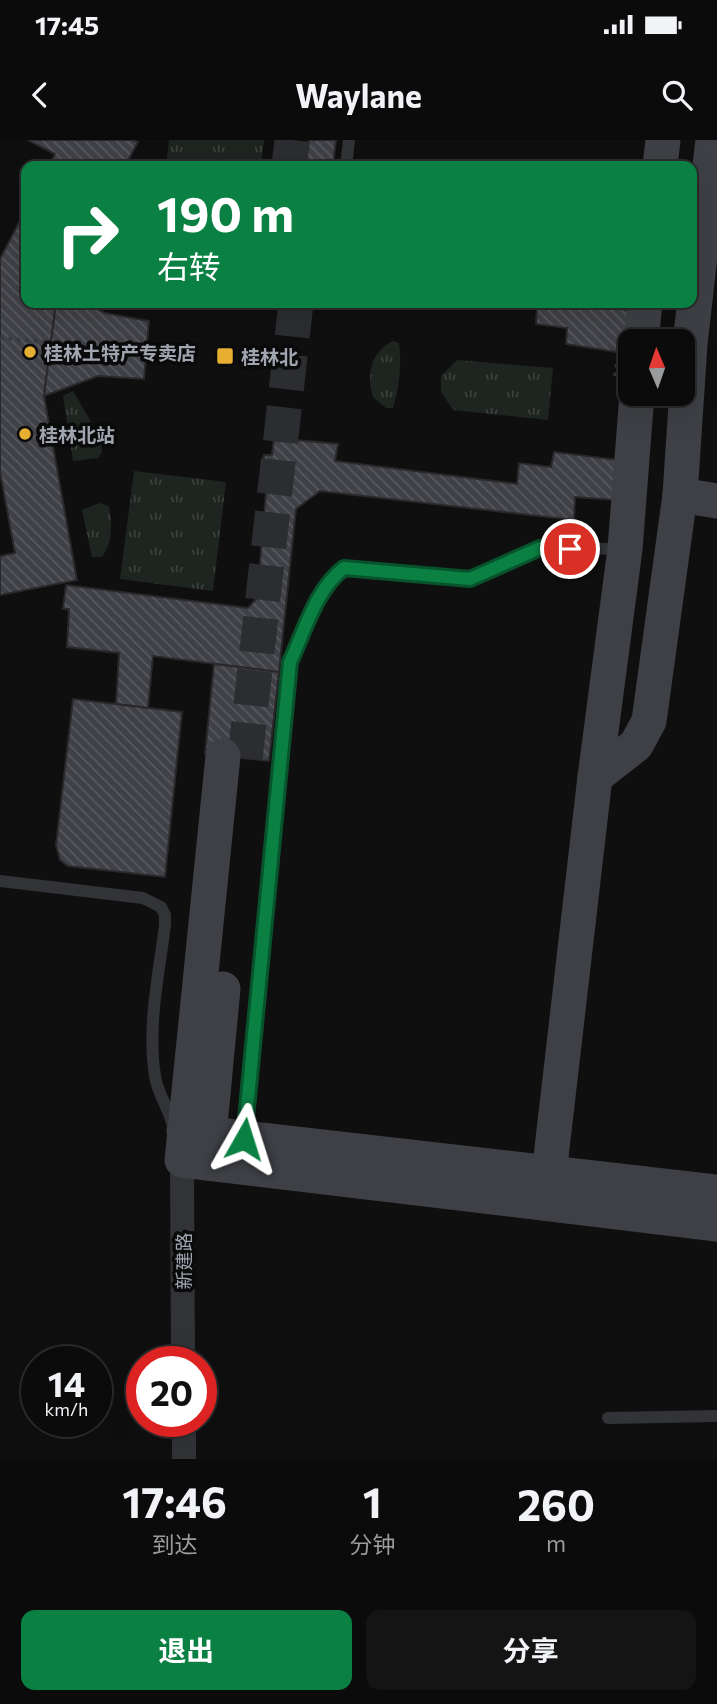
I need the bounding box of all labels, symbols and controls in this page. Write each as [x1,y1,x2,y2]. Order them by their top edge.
text: 17:45 [35,9,99,40]
text: Waylane [295,75,422,115]
icon: back [21,76,59,114]
icon: search [658,76,696,114]
text: 190 m [157,182,294,242]
icon: right [42,189,133,280]
text: 右转 [157,246,221,286]
north arrow [618,329,695,406]
map controls [618,329,695,406]
place label: 桂林土特产专卖店 [44,341,196,364]
marker: 桂林土特产专卖店 [22,344,38,360]
place label: 桂林北 [241,345,298,368]
marker: 桂林北 [215,346,235,366]
place label: 桂林北站 [39,423,115,446]
marker: 桂林北站 [17,426,33,442]
pin [540,519,600,579]
icon: arrive [551,530,589,568]
position arrow [207,1102,281,1176]
street label: 新建路 [172,1232,195,1290]
speed limit sign: 20 [126,1346,217,1437]
text: 14 [48,1361,85,1404]
text: km/h [45,1398,88,1420]
text: 17:46 [122,1475,227,1527]
text: 1 [363,1475,382,1527]
text: 260 [517,1478,595,1530]
text: m [546,1529,566,1557]
text: 到达 [152,1530,198,1558]
text: 分钟 [349,1530,395,1558]
button: 退出 [21,1610,352,1690]
button: 分享 [366,1610,696,1690]

